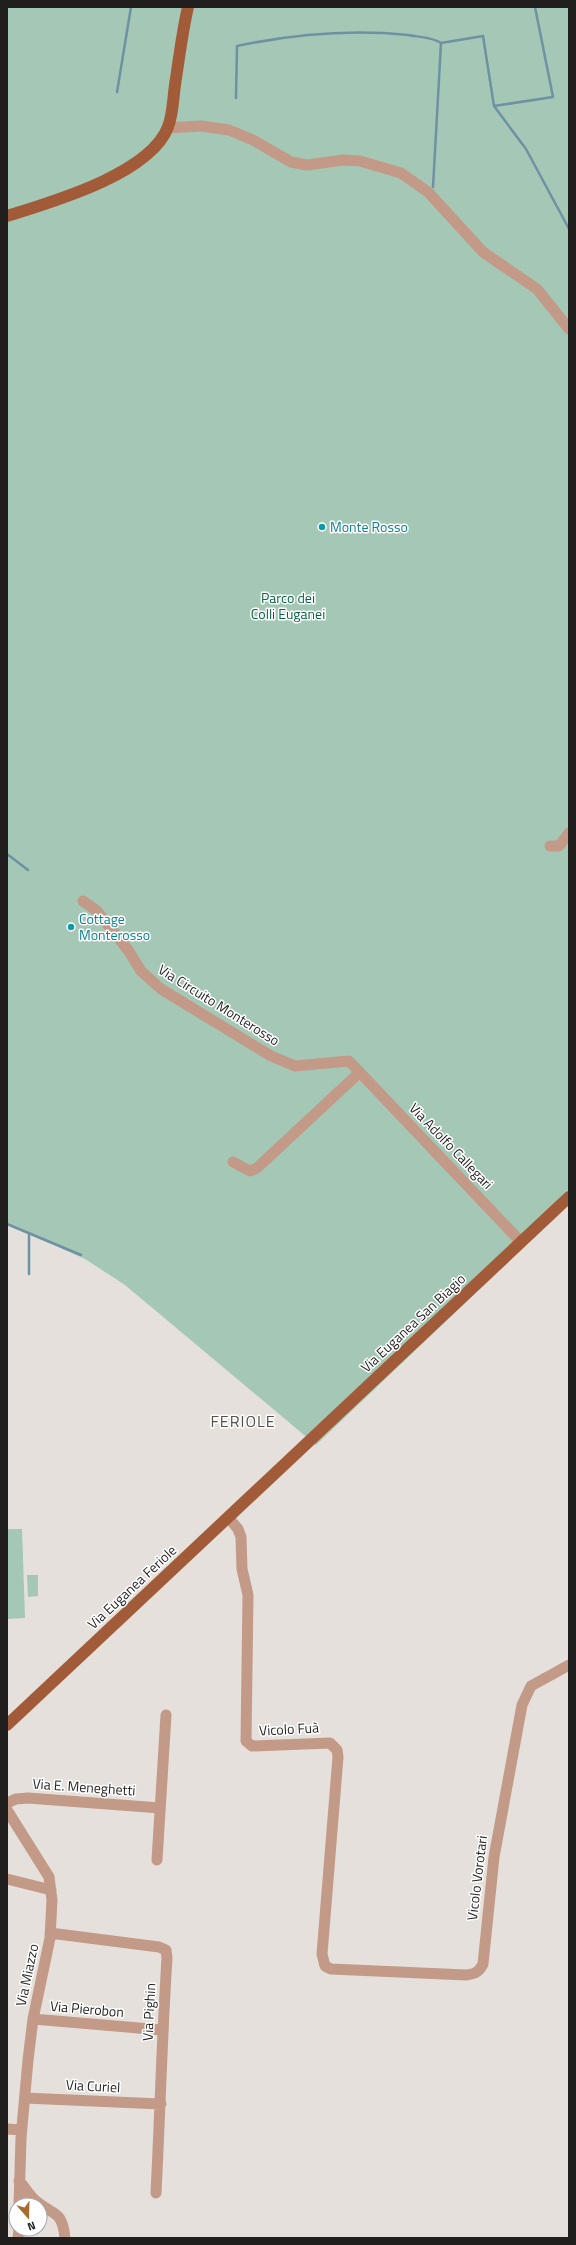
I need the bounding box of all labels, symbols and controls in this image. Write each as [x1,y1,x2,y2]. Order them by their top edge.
place label: Monte Rosso [330,516,408,537]
marker: Monte Rosso [317,522,327,532]
park label: Parco dei Colli Euganei [251,587,325,624]
place label: Cottage Monterosso [79,908,150,945]
marker: Cottage Monterosso [66,922,76,932]
street label: Via Circuito Monterosso [154,959,284,1051]
street label: Via Adolfo Callegari [405,1098,498,1194]
street label: Via Euganea San Biagio [355,1268,470,1377]
district label: FERIOLE [210,1409,276,1433]
street label: Via Euganea Feriole [82,1540,181,1634]
street label: Vicolo Fuà [259,1716,319,1741]
street label: Via E. Meneghetti [32,1772,136,1801]
street label: Vicolo Vorotari [461,1834,492,1922]
street label: Via Miazzo [10,1942,43,2008]
street label: Via Pighin [136,1982,161,2041]
street label: Via Pierobon [49,1995,125,2022]
street label: Via Curiel [65,2074,121,2097]
north arrow [8,2197,48,2237]
text: N [25,2218,38,2235]

